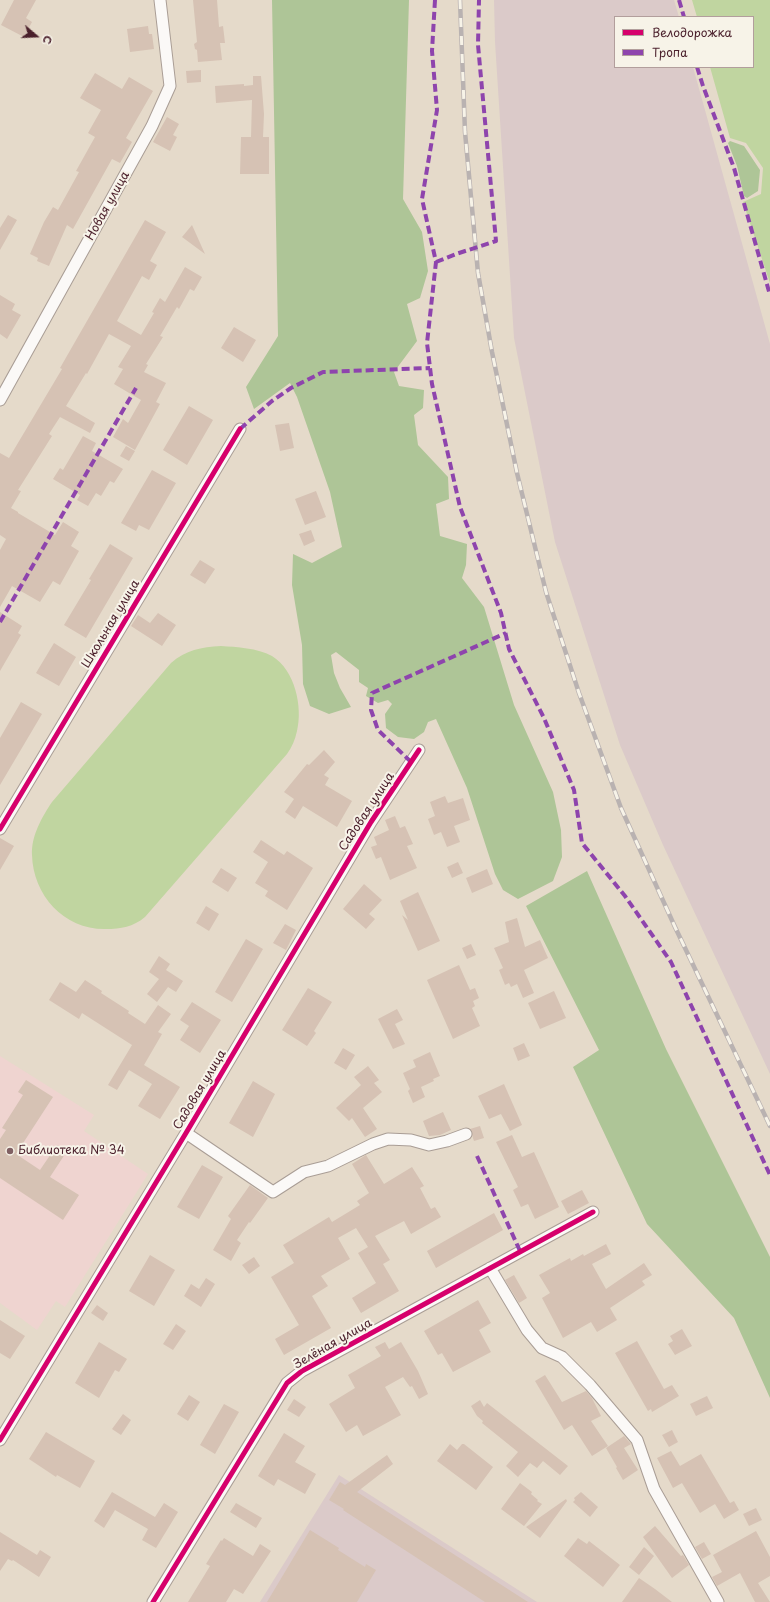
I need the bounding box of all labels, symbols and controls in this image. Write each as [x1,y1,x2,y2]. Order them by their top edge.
north arrow [16,16,56,56]
legend [614,16,754,68]
text: Велодорожка [652,23,732,41]
text: С [38,33,57,47]
text: Тропа [652,43,688,61]
street label: Новая улица [83,169,133,243]
street label: Школьная улица [79,577,143,671]
street label: Садовая улица [336,770,398,854]
street label: Садовая улица [170,1047,230,1133]
place label: Библиотека № 34 [18,1144,125,1158]
marker: Библиотека № 34 [5,1146,15,1156]
street label: Зелёная улица [291,1316,375,1372]

